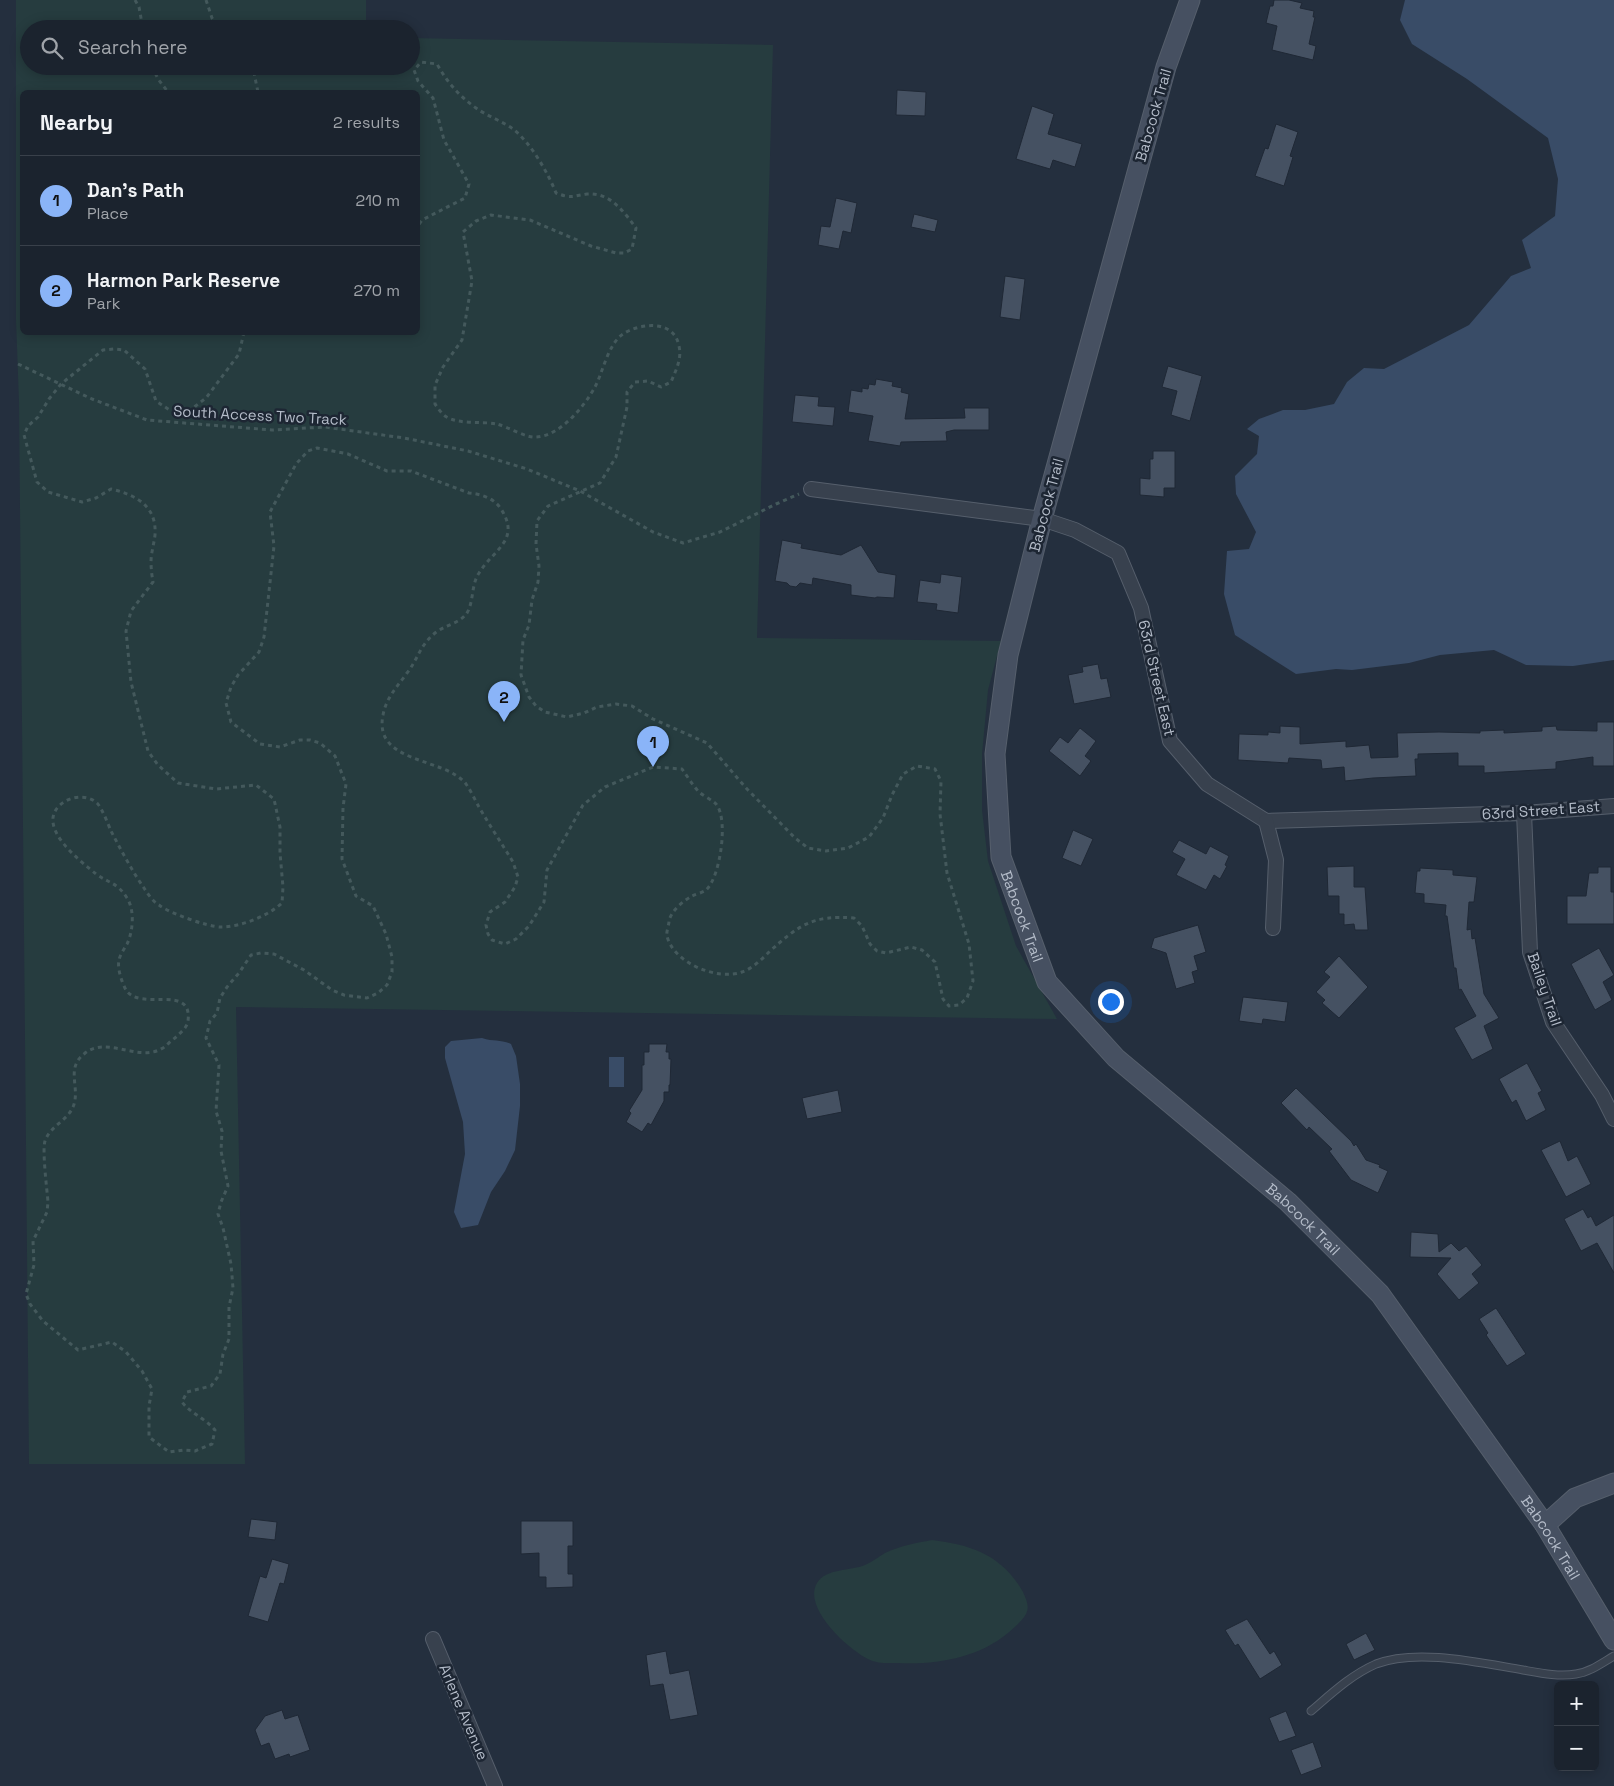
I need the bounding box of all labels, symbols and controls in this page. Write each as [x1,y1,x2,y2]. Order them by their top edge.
search box [20,20,420,75]
icon: search [38,34,66,62]
text: Search here [78,35,188,60]
street label: Babcock Trail [1131,66,1175,164]
text: Nearby [40,109,113,136]
text: 2 results [333,112,400,133]
text: Dan's Path [87,178,184,203]
text: 1 [52,190,60,211]
text: 210 m [356,190,400,211]
text: Place [87,203,129,224]
text: Harmon Park Reserve [87,268,280,293]
text: 2 [51,280,61,301]
text: 270 m [353,280,400,301]
text: Park [87,293,120,314]
street label: South Access Two Track [173,401,347,429]
street label: Babcock Trail [1024,456,1068,554]
street label: 63rd Street East [1134,618,1180,738]
pin: 2 [488,681,520,722]
pin: 1 [637,726,669,767]
street label: 63rd Street East [1481,796,1601,824]
street label: Babcock Trail [997,868,1048,964]
street label: Bailey Trail [1524,950,1566,1028]
your location [1098,989,1124,1015]
street label: Babcock Trail [1262,1178,1345,1259]
street label: Babcock Trail [1517,1492,1585,1583]
street label: Arlene Avenue [435,1661,493,1763]
map controls [1554,1681,1599,1771]
button: + [1554,1681,1599,1726]
button: − [1554,1726,1599,1771]

